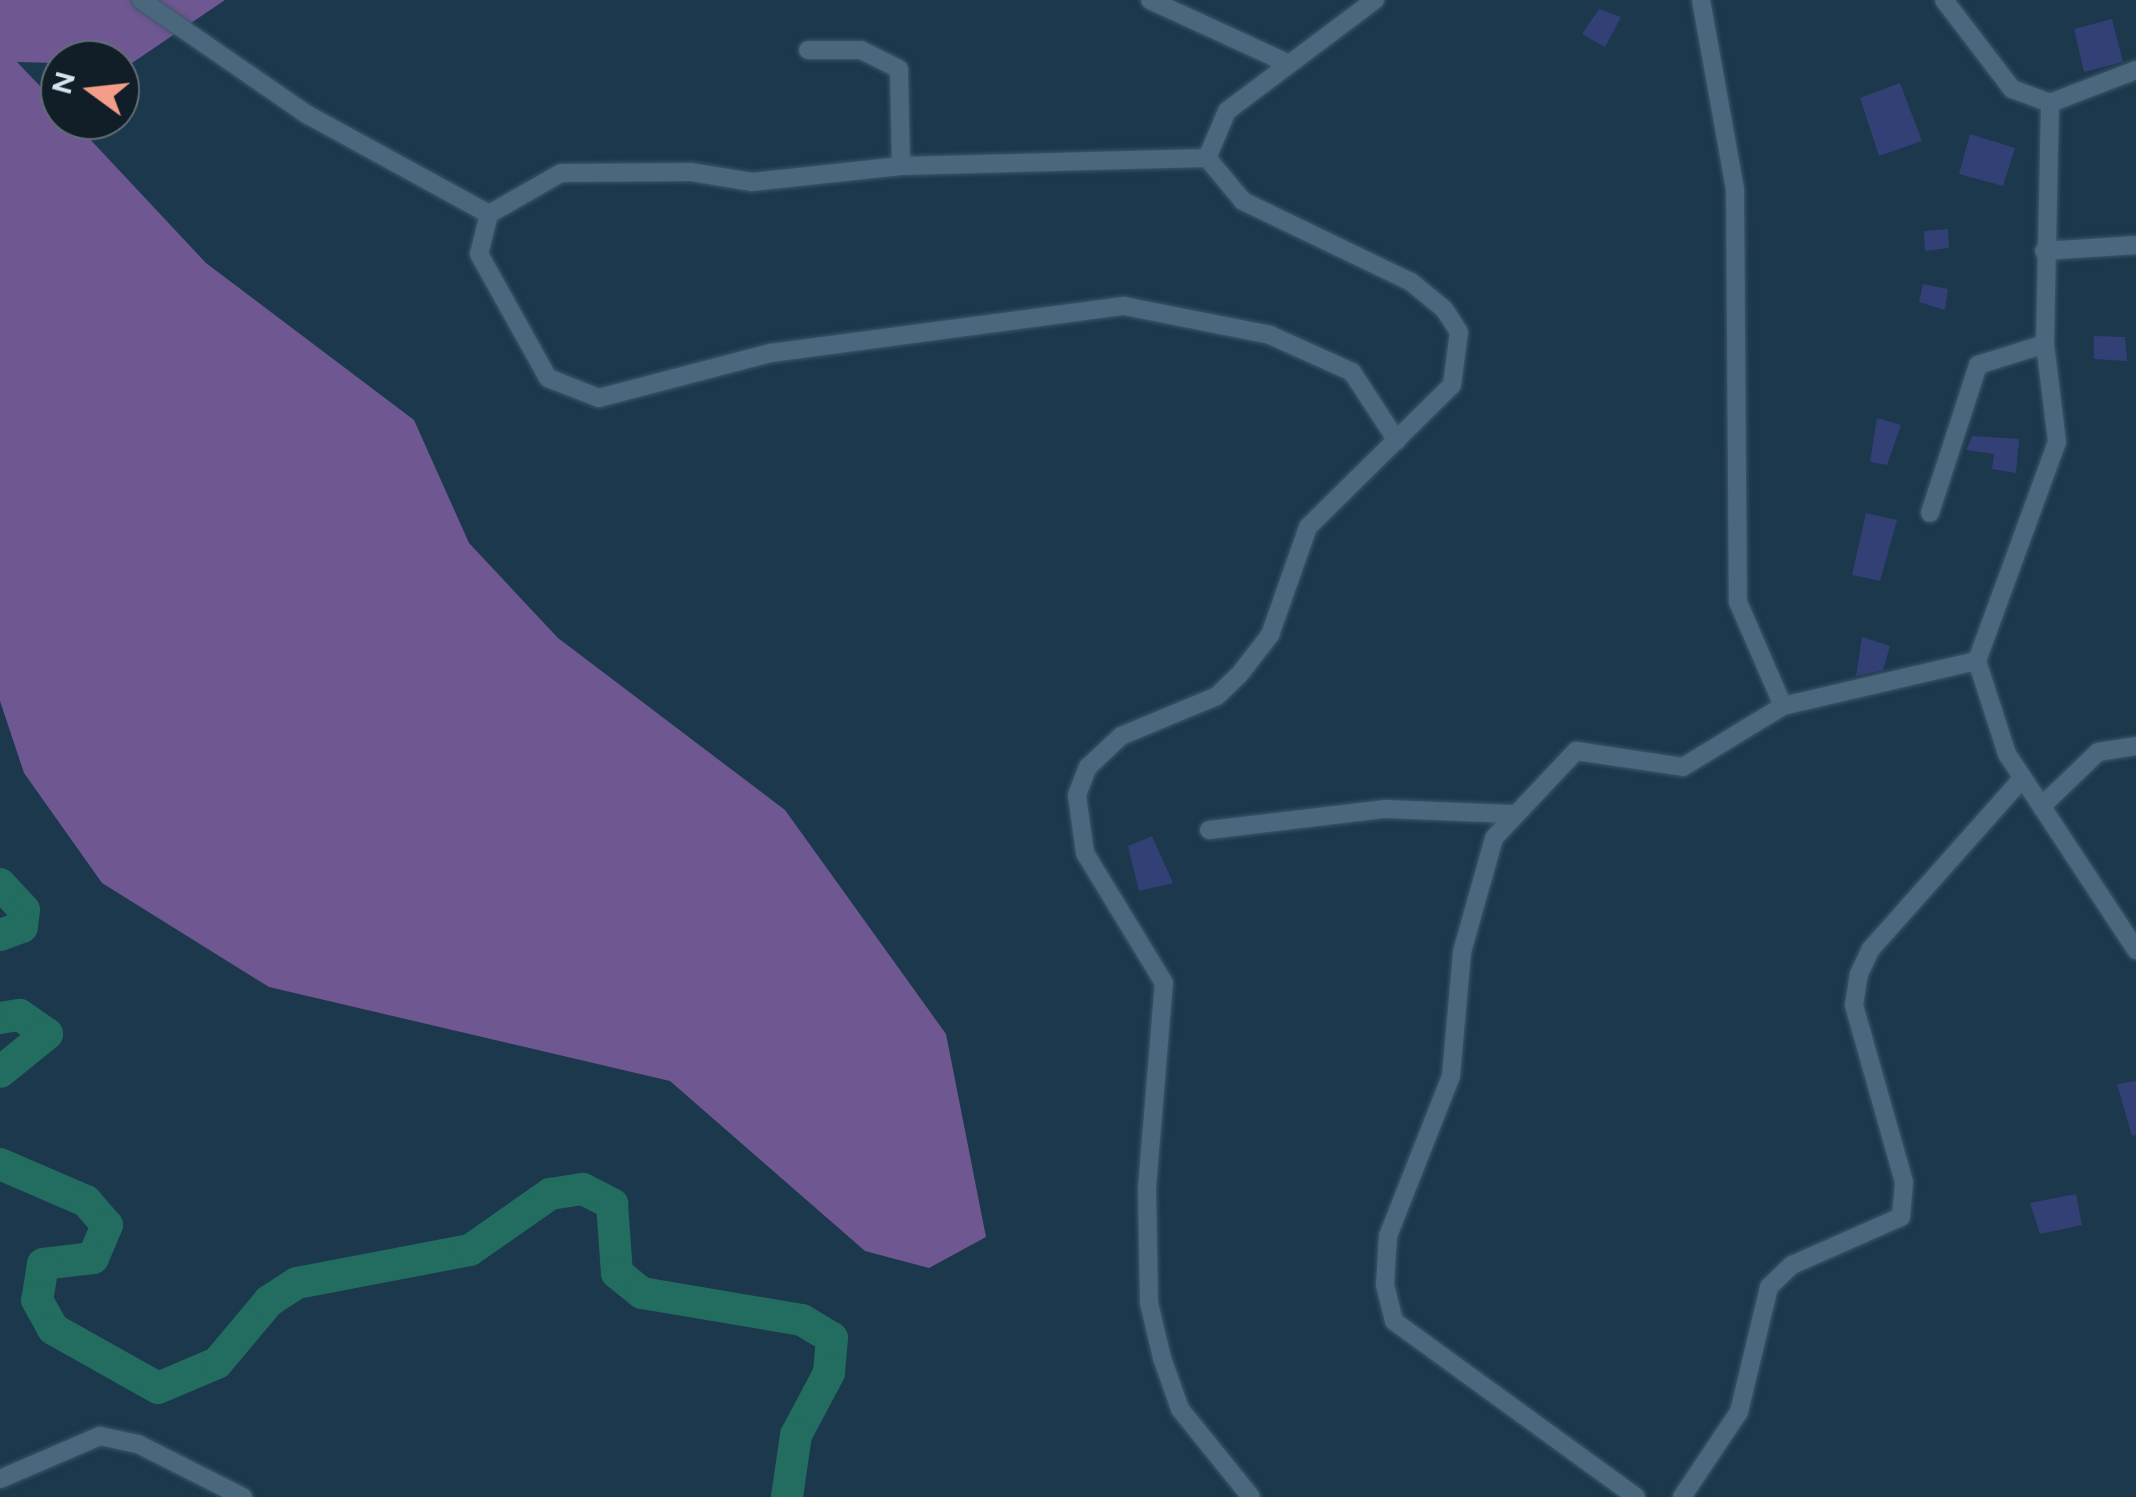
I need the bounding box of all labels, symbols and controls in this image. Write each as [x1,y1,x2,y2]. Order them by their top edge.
north arrow [40,40,140,140]
text: N [44,68,82,98]

